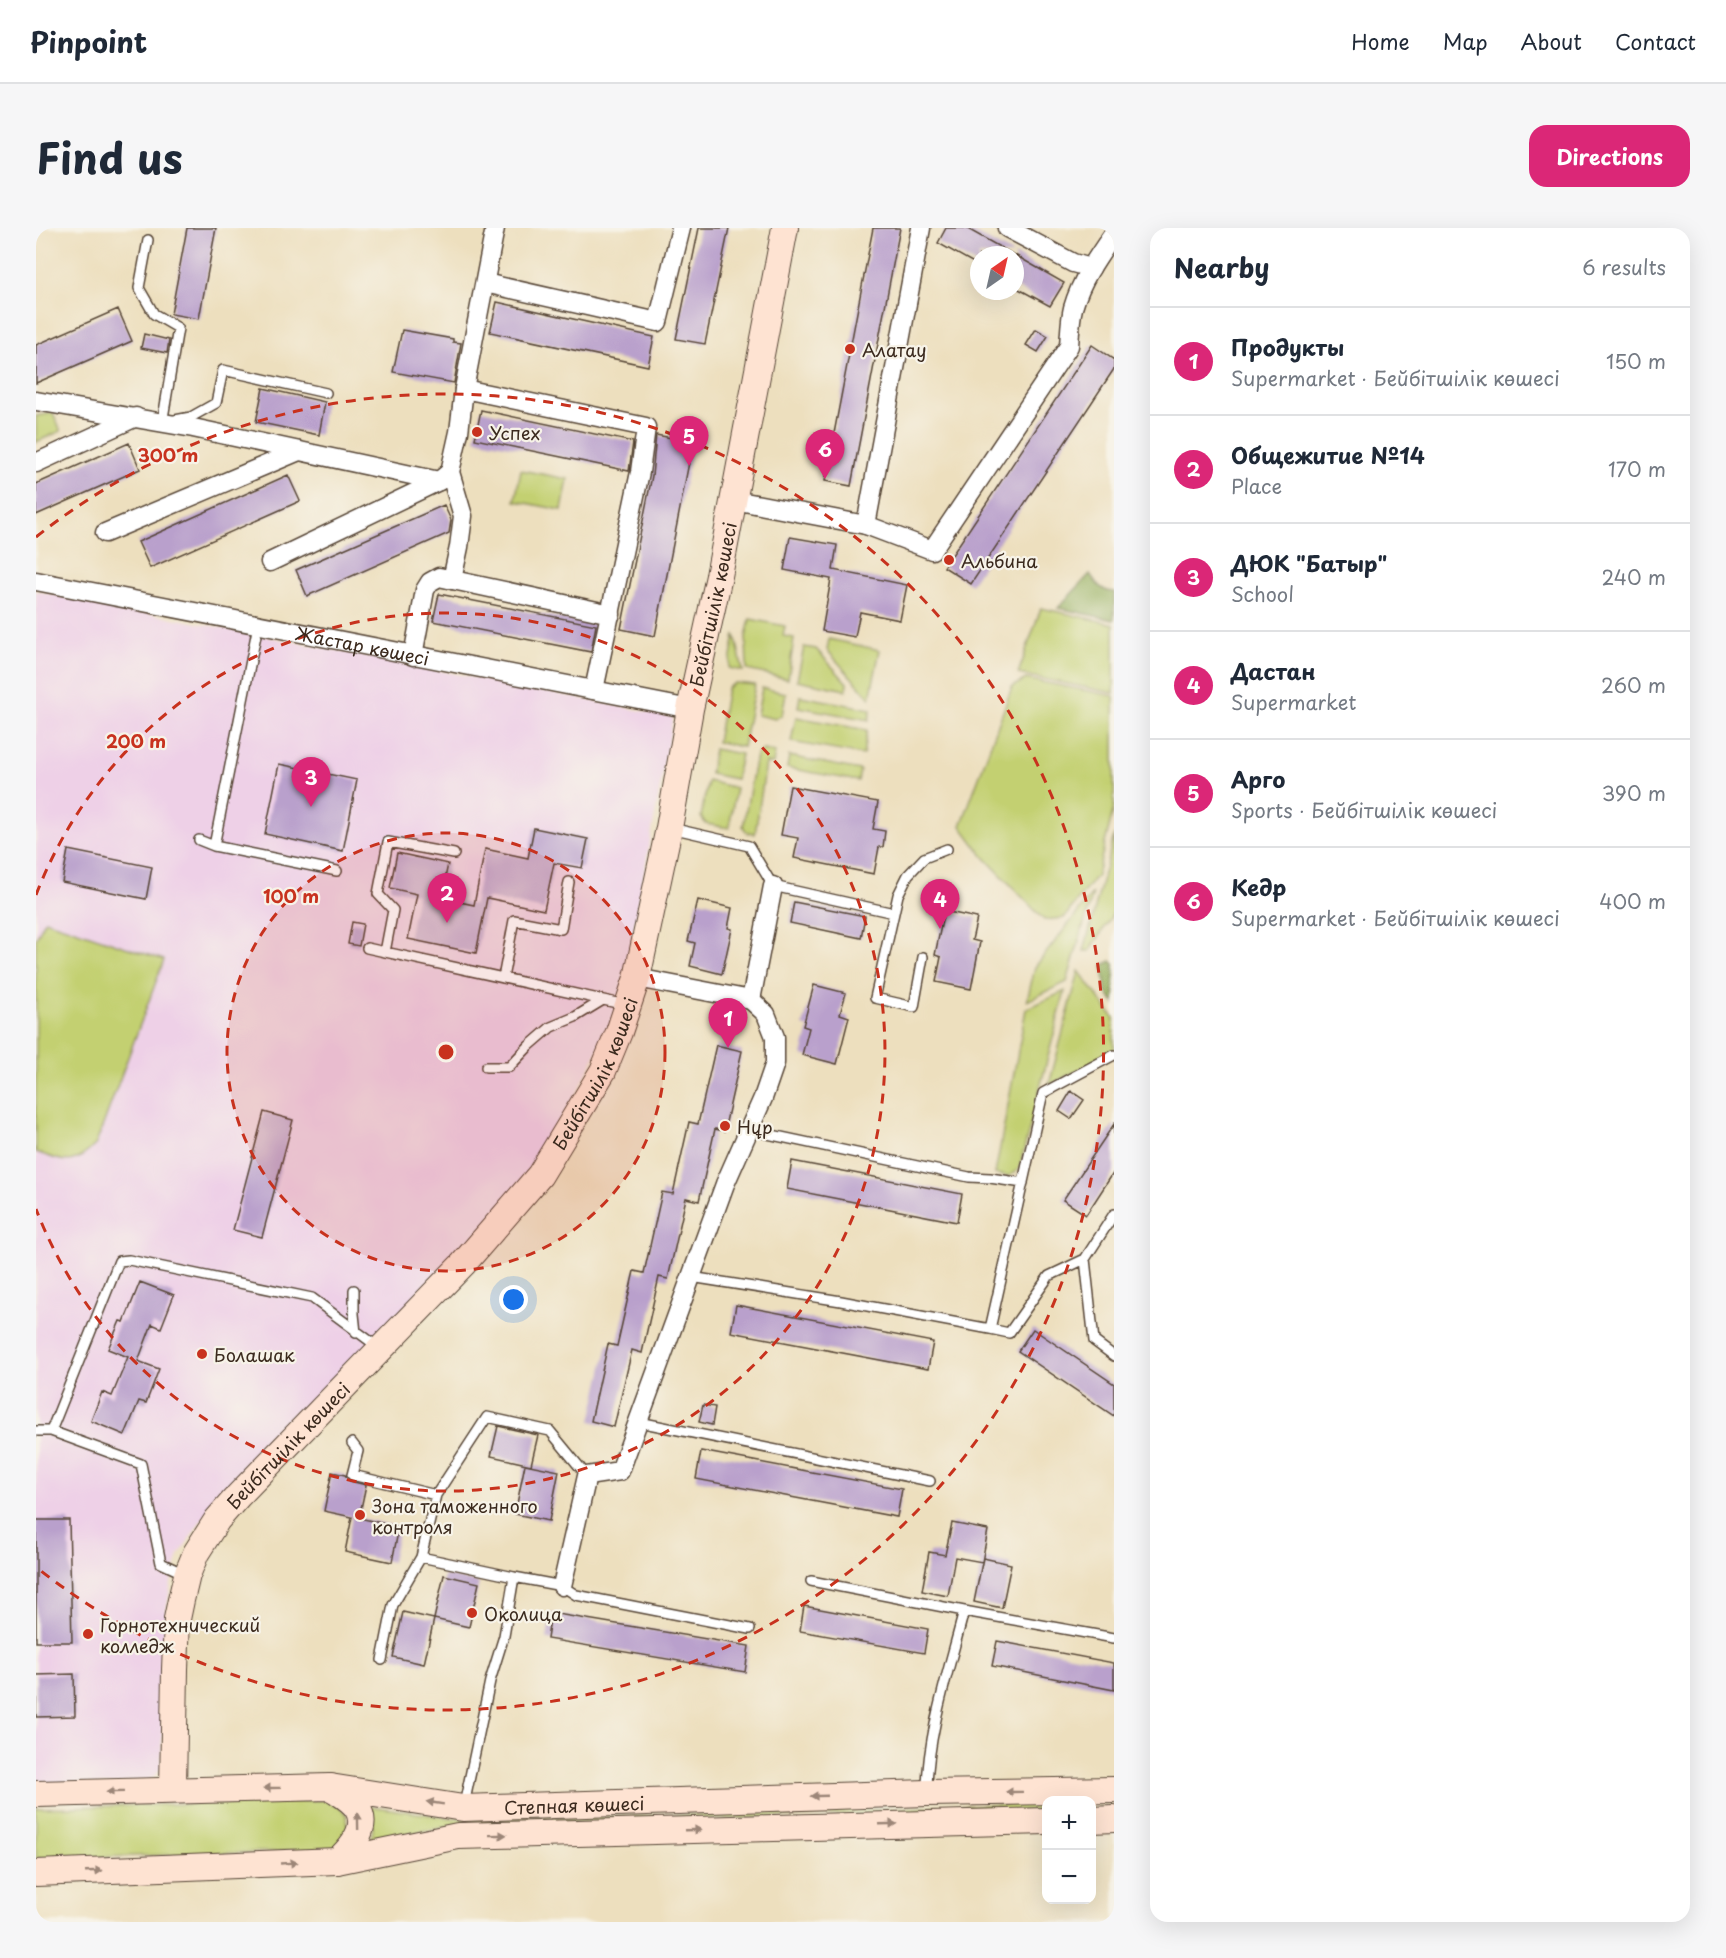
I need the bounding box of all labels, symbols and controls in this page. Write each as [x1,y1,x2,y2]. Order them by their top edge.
text: Pinpoint [30,20,147,63]
text: Home [1351,25,1410,57]
text: Map [1443,25,1488,57]
text: About [1521,25,1582,57]
text: Contact [1615,25,1696,57]
text: Find us [36,125,183,188]
button: Directions [1529,125,1690,187]
north arrow [970,246,1024,300]
text: Nearby [1174,248,1269,287]
text: 6 results [1582,252,1666,282]
text: Продукты [1231,330,1344,363]
place label: Алатау [862,336,927,363]
marker: Алатау [843,342,857,356]
text: 1 [1189,346,1198,376]
text: 150 m [1606,346,1666,376]
text: Supermarket · Бейбітшілік көшесі [1231,363,1560,393]
pin: 5 [670,416,708,466]
place label: Успех [489,419,541,446]
marker: Успех [470,425,484,439]
pin: 6 [806,430,844,479]
text: Общежитие №14 [1231,438,1425,471]
text: 300 m [138,441,198,468]
text: 2 [1186,454,1201,484]
text: 170 m [1608,454,1666,484]
text: Place [1231,471,1282,501]
street label: Бейбітшілік көшесі [682,520,742,689]
text: ДЮК "Батыр" [1231,546,1387,579]
place label: Альбина [961,547,1038,574]
marker: Альбина [942,553,956,567]
text: 3 [1187,562,1200,592]
text: 240 m [1601,562,1666,592]
text: School [1231,579,1294,609]
street label: Жастар көшесі [293,619,432,671]
text: Дастан [1231,654,1316,687]
text: 4 [1187,670,1200,700]
text: 260 m [1601,670,1666,700]
text: Supermarket [1231,687,1357,717]
text: 200 m [106,727,166,754]
pin: 3 [292,758,330,807]
text: Арго [1231,762,1285,795]
text: 5 [1187,778,1200,808]
text: 390 m [1602,778,1666,808]
text: Sports · Бейбітшілік көшесі [1231,795,1497,825]
text: Кедр [1231,870,1286,903]
pin: 2 [428,874,466,923]
pin: 4 [920,880,960,929]
text: 100 m [263,882,319,909]
text: 6 [1186,886,1201,916]
text: 400 m [1599,886,1666,916]
text: Supermarket · Бейбітшілік көшесі [1231,903,1560,933]
street label: Бейбітшілік көшесі [545,993,643,1154]
pin: 1 [708,998,748,1048]
centre of rings [436,1042,456,1062]
place label: Нұр [737,1113,773,1140]
marker: Нұр [718,1119,732,1133]
your location [499,1285,528,1314]
place label: Болашак [214,1341,295,1368]
marker: Болашак [195,1347,209,1361]
street label: Бейбітшілік көшесі [219,1375,355,1514]
place label: Зона таможенного контроля [372,1492,538,1540]
marker: Зона таможенного контроля [353,1508,367,1522]
place label: Околица [484,1600,563,1627]
marker: Околица [465,1606,479,1620]
place label: Горнотехнический колледж [100,1611,260,1659]
marker: Горнотехнический колледж [81,1627,95,1641]
one-way arrow [262,1784,281,1793]
one-way arrow [105,1787,124,1796]
one-way arrow [1004,1787,1023,1796]
street label: Степная көшесі [503,1789,645,1820]
one-way arrow [809,1792,828,1801]
map controls [1042,1796,1096,1904]
button: + [1042,1796,1096,1850]
one-way arrow [425,1799,444,1808]
one-way arrow [353,1812,363,1831]
one-way arrow [878,1820,897,1829]
one-way arrow [684,1826,703,1835]
one-way arrow [489,1830,508,1840]
button: − [1042,1850,1096,1904]
one-way arrow [280,1859,299,1868]
one-way arrow [85,1866,104,1876]

